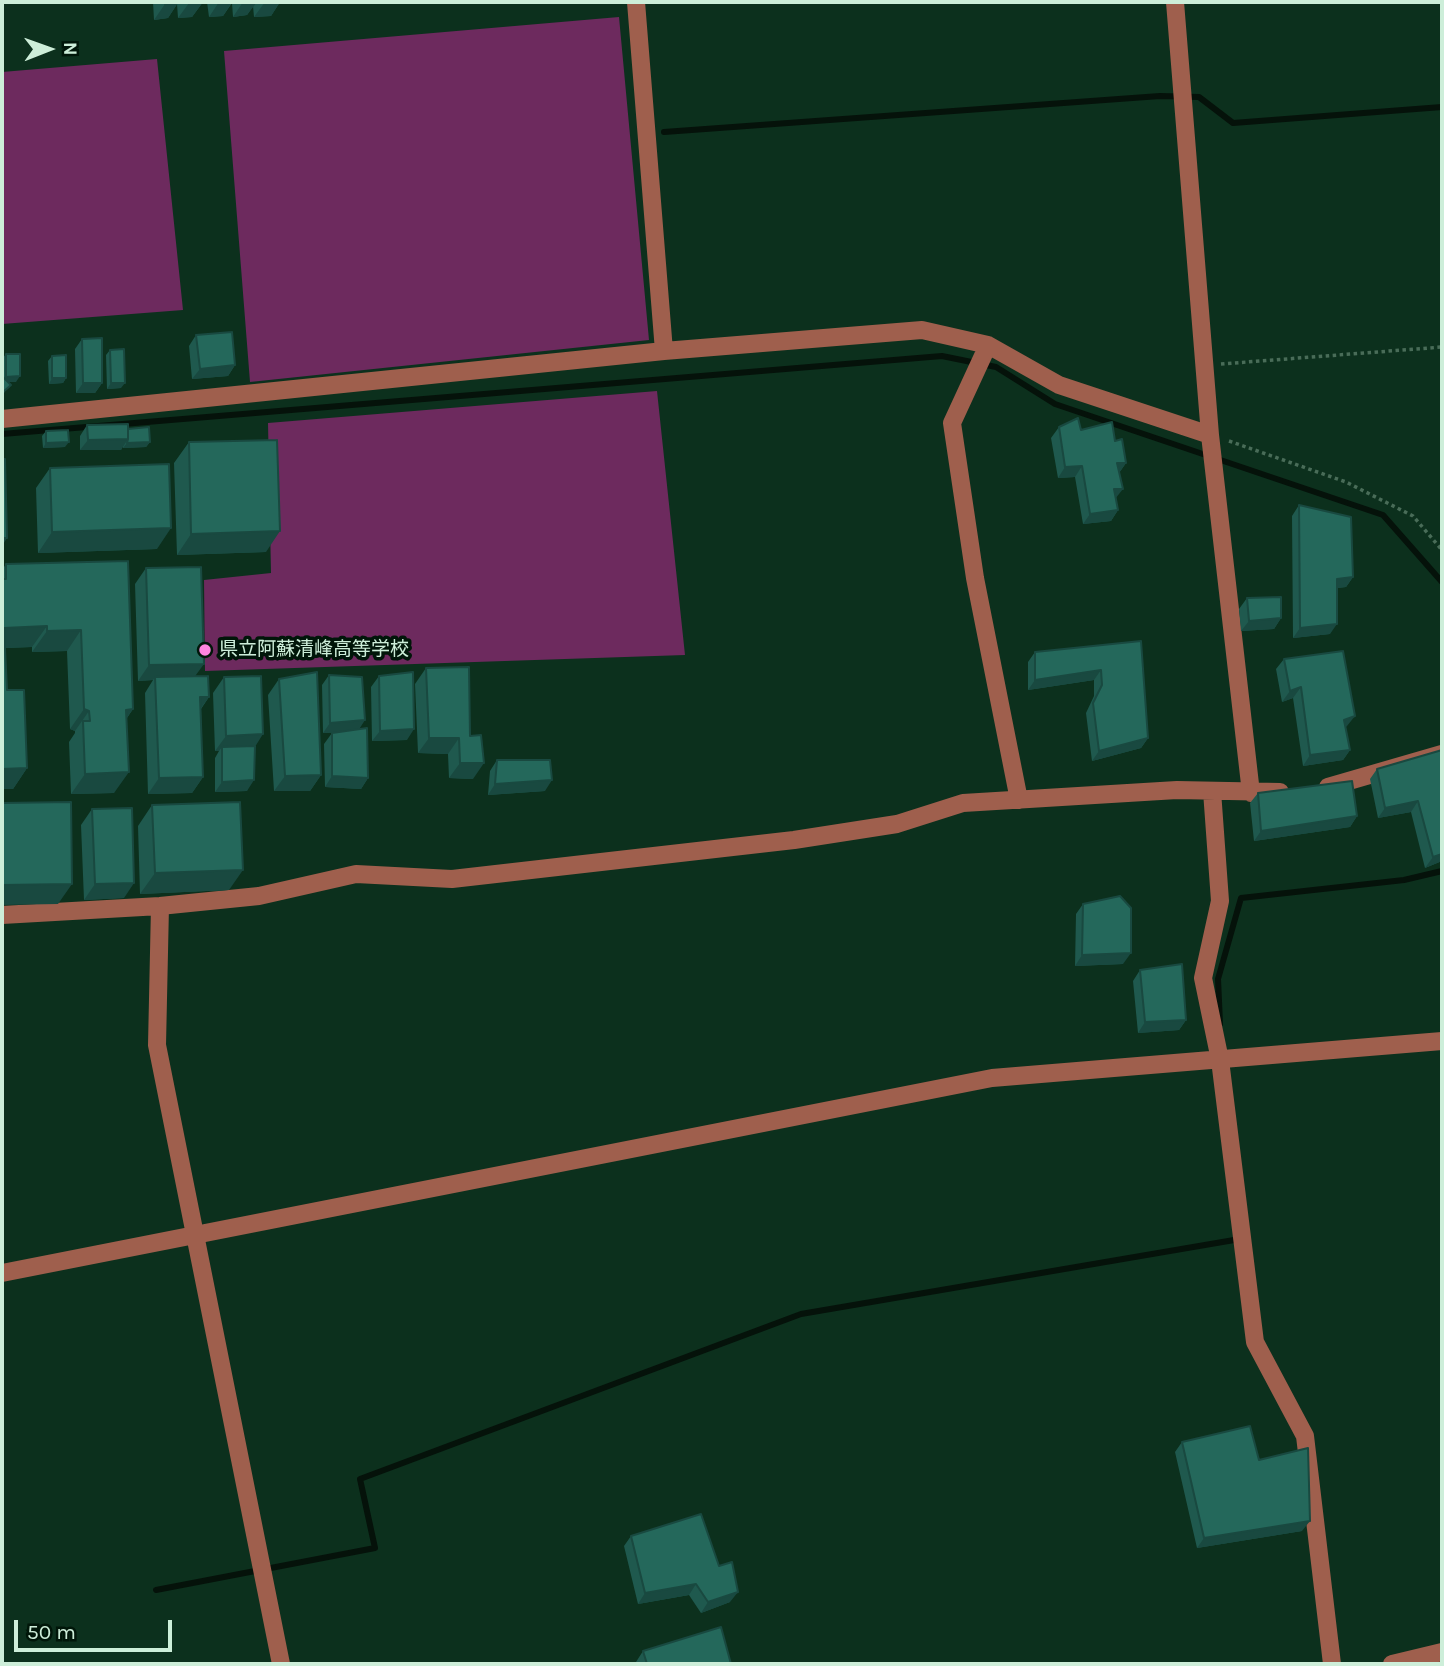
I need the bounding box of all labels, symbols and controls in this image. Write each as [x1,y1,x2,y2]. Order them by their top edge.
north arrow [14,14,84,84]
text: N [59,42,81,56]
place label: 県立阿蘇清峰高等学校 [219,639,409,661]
marker: 県立阿蘇清峰高等学校 [197,642,213,658]
scale bar [18,1606,175,1650]
text: 50 m [27,1620,76,1644]

